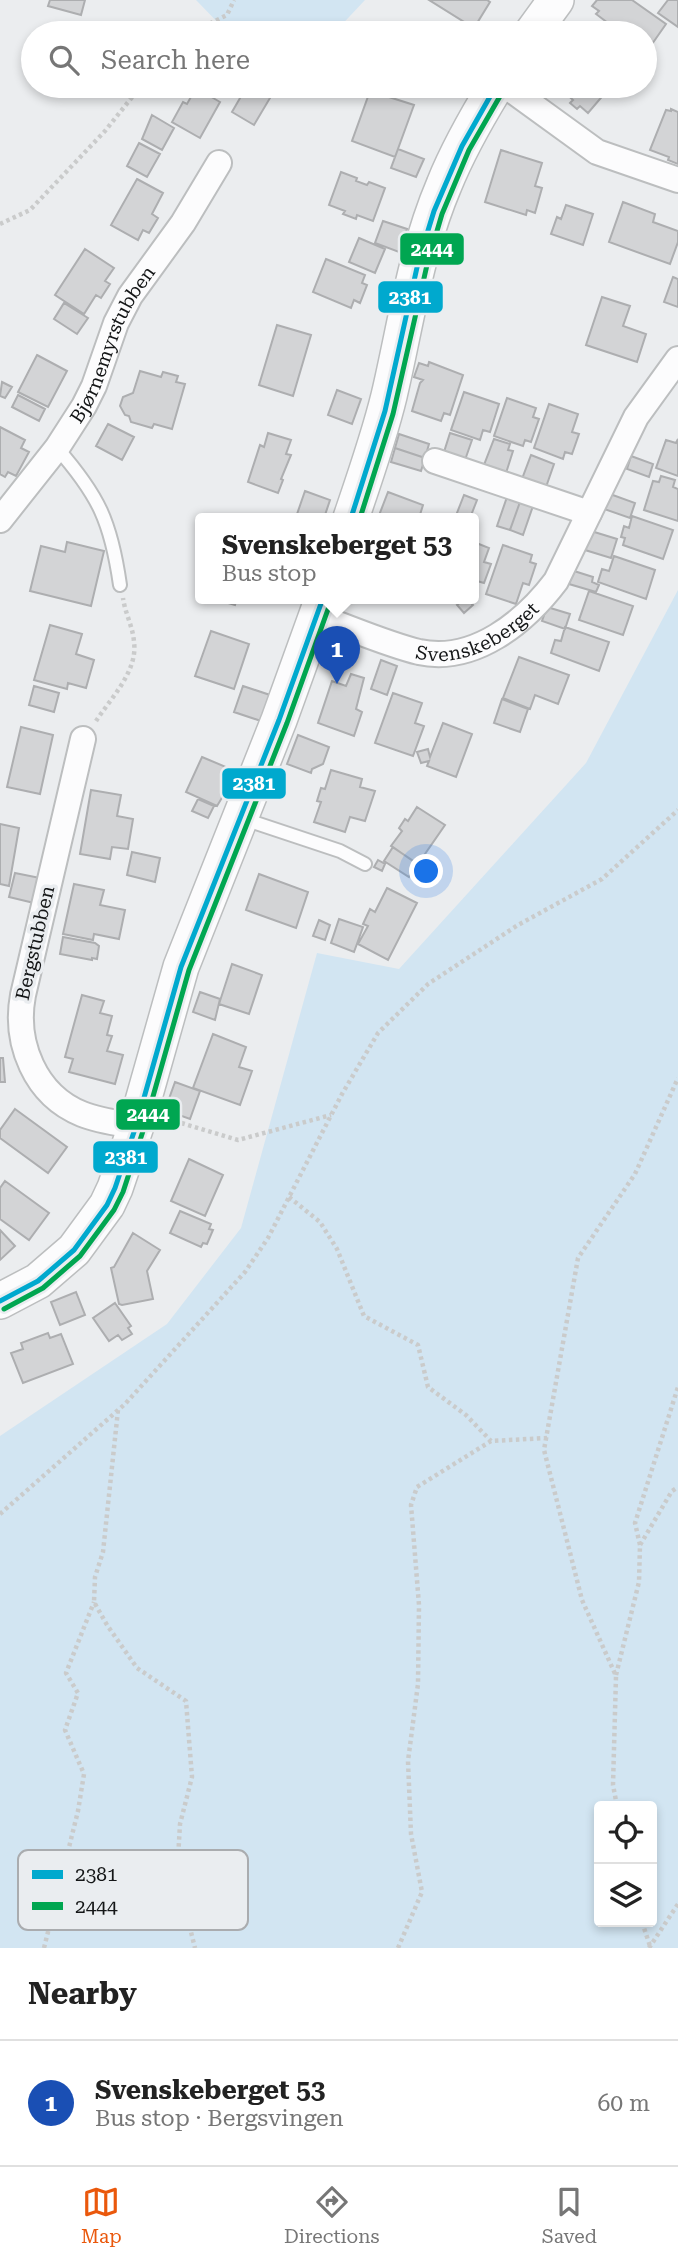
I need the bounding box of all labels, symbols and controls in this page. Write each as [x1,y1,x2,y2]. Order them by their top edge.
search box [21,21,657,98]
icon: search [45,41,83,79]
text: Search here [101,45,250,75]
line badge: 2444 [399,232,465,266]
text: 2444 [411,238,454,261]
street label: Bjørnemyrstubben [65,261,160,427]
line badge: 2381 [377,280,444,314]
text: 2381 [389,286,432,309]
popup [195,513,479,604]
text: Svenskeberget 53 [222,530,452,560]
text: Bus stop [222,560,317,587]
street label: Svenskeberget [414,597,543,666]
pin: 1 [314,626,360,684]
line badge: 2381 [221,767,287,800]
text: 2381 [233,772,276,795]
your location [409,854,443,888]
street label: Bergstubben [11,884,59,1002]
line badge: 2444 [115,1098,181,1131]
text: 2444 [127,1103,170,1126]
line badge: 2381 [92,1140,159,1174]
text: 2381 [105,1146,148,1169]
map controls [594,1801,657,1927]
button: locate [594,1801,657,1864]
legend [18,1850,248,1930]
text: 2381 [75,1863,118,1886]
button: layers [594,1864,657,1927]
text: 2444 [75,1895,118,1918]
text: Nearby [28,1976,137,2011]
text: Svenskeberget 53 [95,2075,325,2105]
text: 1 [45,2090,57,2117]
text: 60 m [597,2090,650,2117]
text: Bus stop · Bergsvingen [95,2105,343,2132]
tab: Map [81,2183,122,2248]
tab: Directions [284,2183,380,2248]
tab: Saved [542,2183,597,2248]

